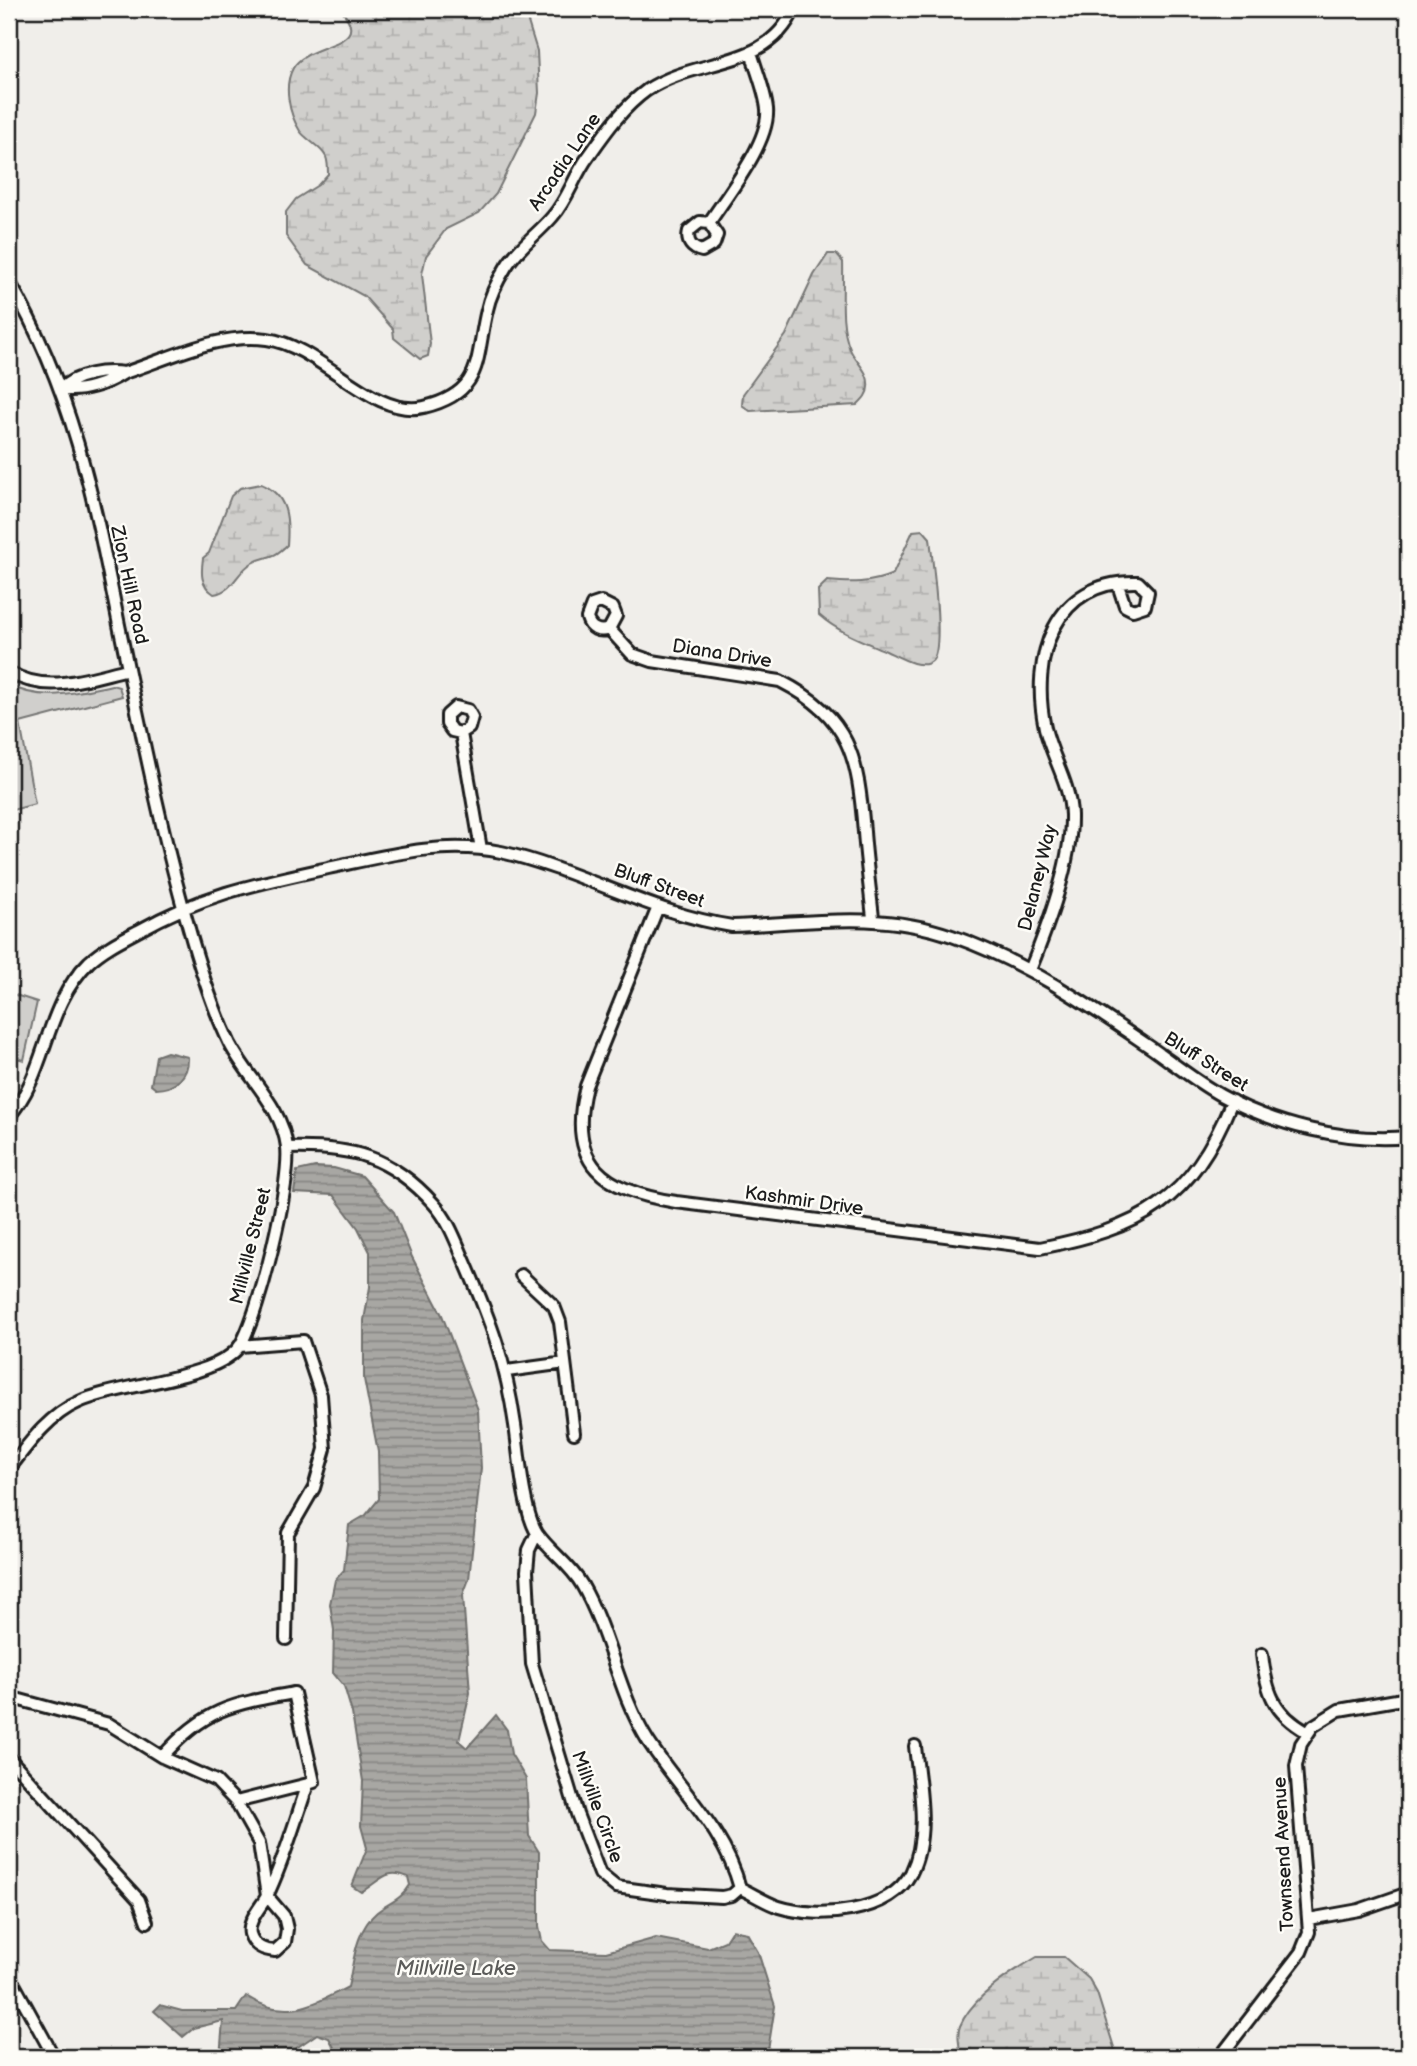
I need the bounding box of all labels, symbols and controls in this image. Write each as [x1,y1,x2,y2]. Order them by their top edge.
street label: Arcadia Lane [524,109,606,215]
street label: Zion Hill Road [105,523,153,646]
street label: Diana Drive [671,635,773,673]
street label: Delaney Way [1014,822,1062,934]
street label: Bluff Street [610,859,708,913]
street label: Bluff Street [1160,1027,1253,1097]
street label: Kashmir Drive [743,1181,865,1221]
street label: Millville Street [225,1185,277,1307]
street label: Millville Circle [566,1748,628,1866]
street label: Townsend Avenue [1268,1776,1300,1932]
water label: Millville Lake [396,1956,516,1981]

